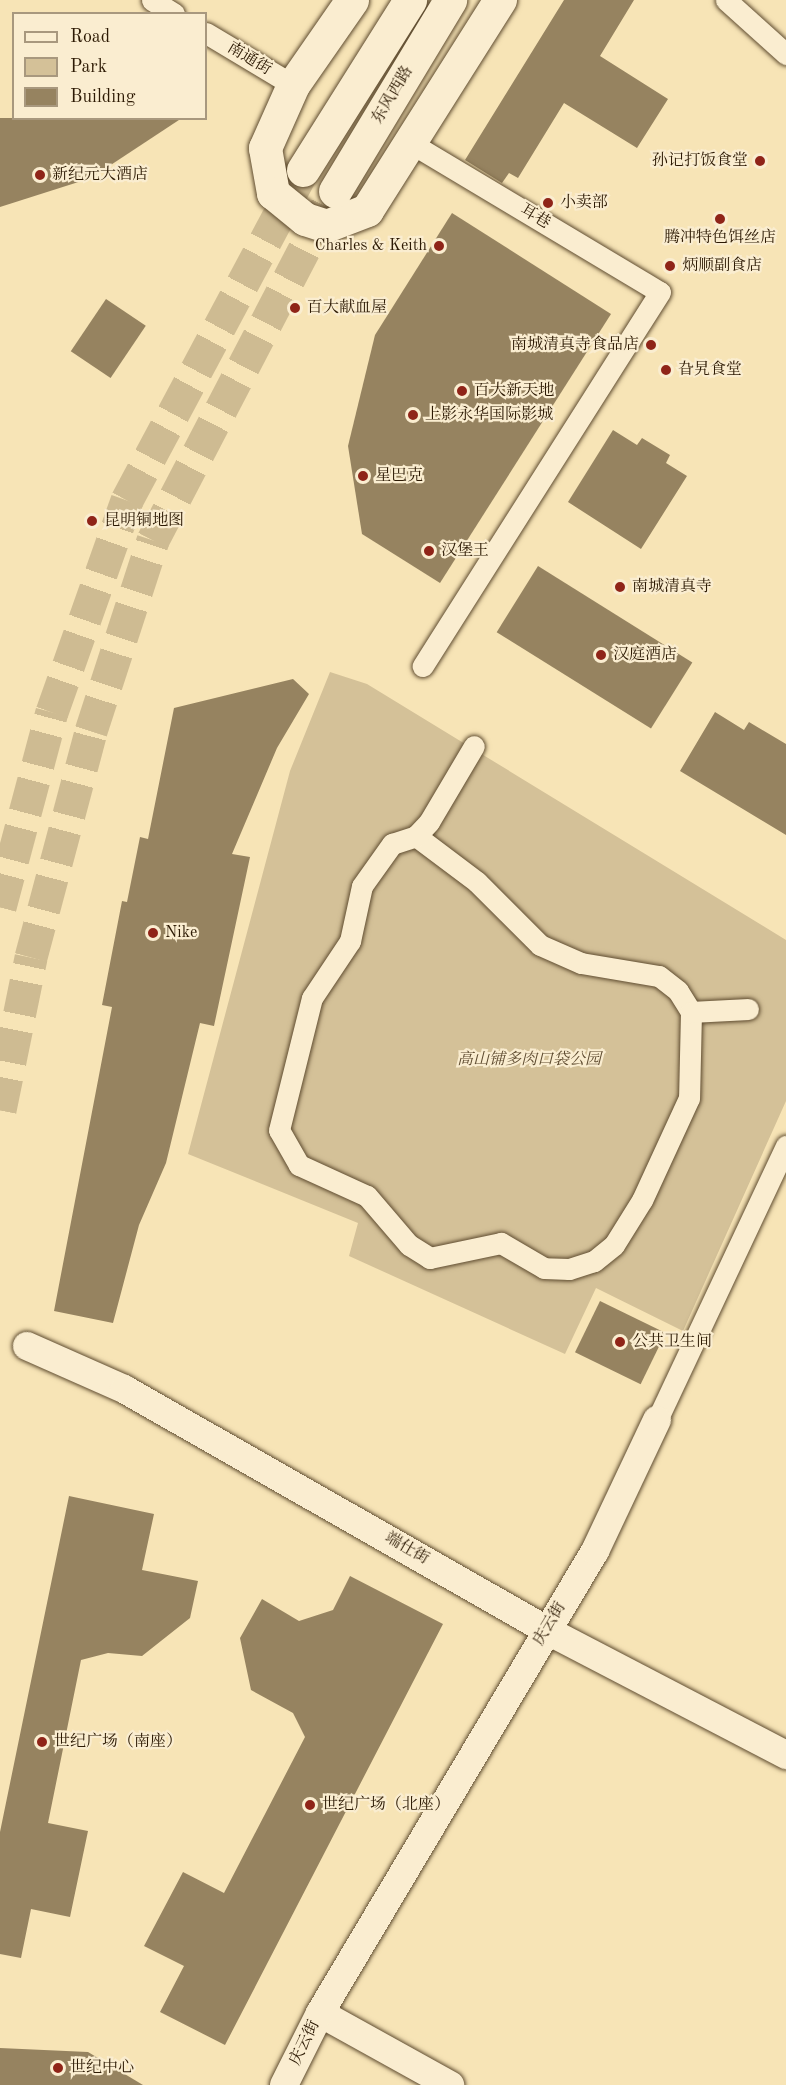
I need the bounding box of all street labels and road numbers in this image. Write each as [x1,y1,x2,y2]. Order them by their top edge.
street label: 南通街 [223,38,275,80]
street label: 东风西路 [368,63,418,127]
street label: 耳巷 [516,201,554,233]
street label: 端仕街 [381,1529,433,1569]
street label: 庆云街 [529,1598,571,1650]
street label: 庆云街 [286,2017,324,2069]

